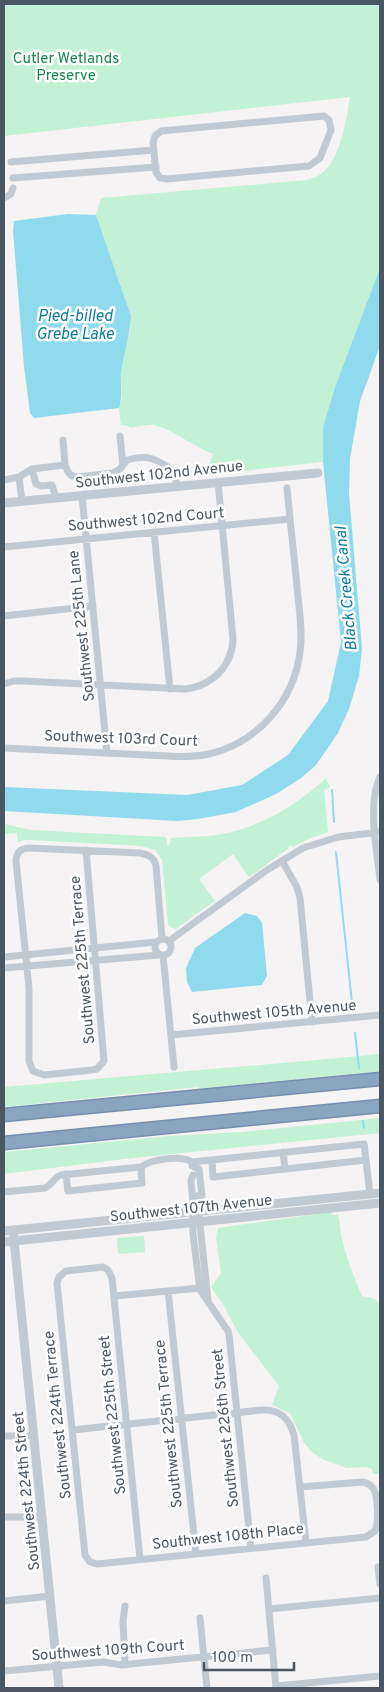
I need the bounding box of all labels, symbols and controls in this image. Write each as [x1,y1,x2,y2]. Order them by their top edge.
park label: Cutler Wetlands Preserve [13,50,119,86]
water label: Pied-billed Grebe Lake [36,307,115,345]
street label: Southwest 102nd Avenue [74,457,244,494]
street label: Southwest 102nd Court [67,504,225,537]
water label: Black Creek Canal [332,525,362,652]
street label: Southwest 225th Lane [65,549,100,702]
street label: Southwest 103rd Court [44,727,198,752]
street label: Southwest 225th Terrace [67,875,100,1045]
street label: Southwest 105th Avenue [191,997,357,1030]
street label: Southwest 107th Avenue [109,1192,273,1227]
street label: Southwest 224th Terrace [40,1330,77,1500]
street label: Southwest 225th Street [96,1334,131,1495]
street label: Southwest 225th Terrace [151,1339,188,1509]
street label: Southwest 226th Street [209,1347,244,1508]
street label: Southwest 224th Street [10,1410,45,1571]
street label: Southwest 108th Place [151,1520,305,1555]
street label: Southwest 109th Court [31,1637,185,1666]
scale bar [204,1640,294,1672]
text: 100 m [212,1649,253,1668]

